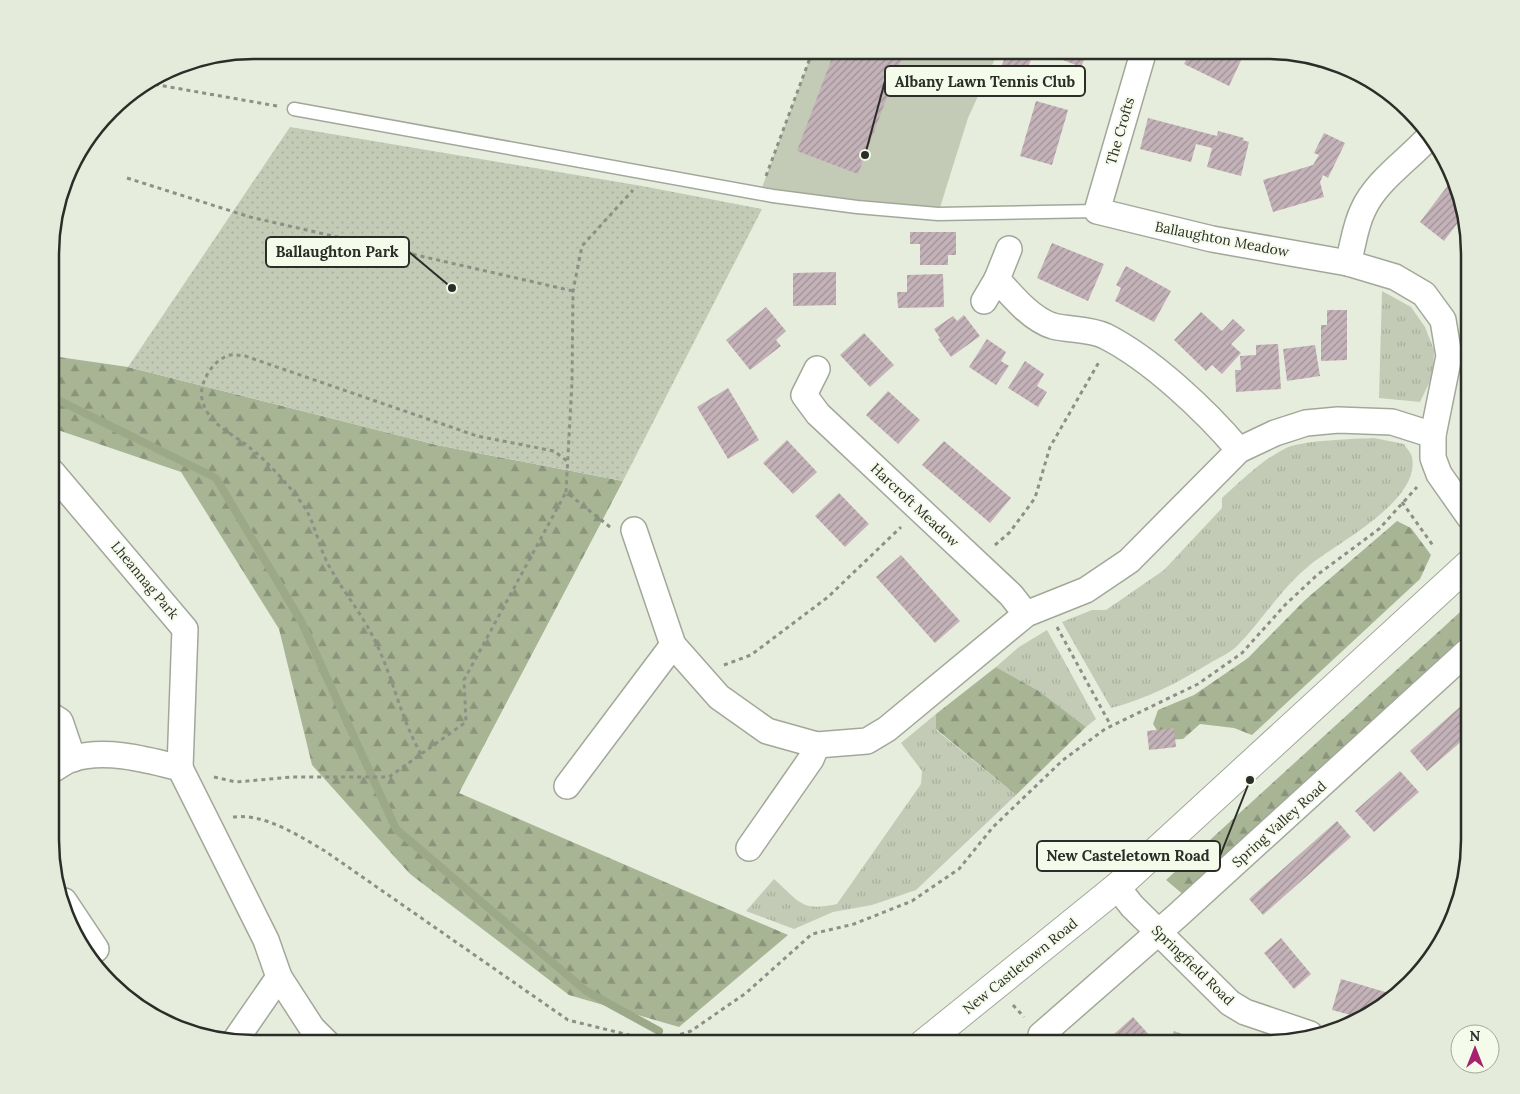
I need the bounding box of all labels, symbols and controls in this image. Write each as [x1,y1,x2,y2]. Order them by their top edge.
callout: Albany Lawn Tennis Club [885,66,1085,96]
text: Albany Lawn Tennis Club [895,72,1076,91]
street label: The Crofts [1102,95,1138,167]
street label: Ballaughton Meadow [1153,217,1291,261]
callout: Ballaughton Park [266,237,409,267]
text: Ballaughton Park [275,242,399,261]
street label: Harcroft Meadow [867,459,964,551]
street label: Lheannag Park [107,537,183,623]
street label: Spring Valley Road [1228,777,1330,871]
callout: New Casteletown Road [1037,841,1220,871]
text: New Casteletown Road [1046,846,1210,865]
street label: New Castletown Road [959,914,1081,1018]
street label: Springfield Road [1148,921,1238,1009]
north arrow [1450,1024,1500,1074]
text: N [1470,1027,1481,1045]

